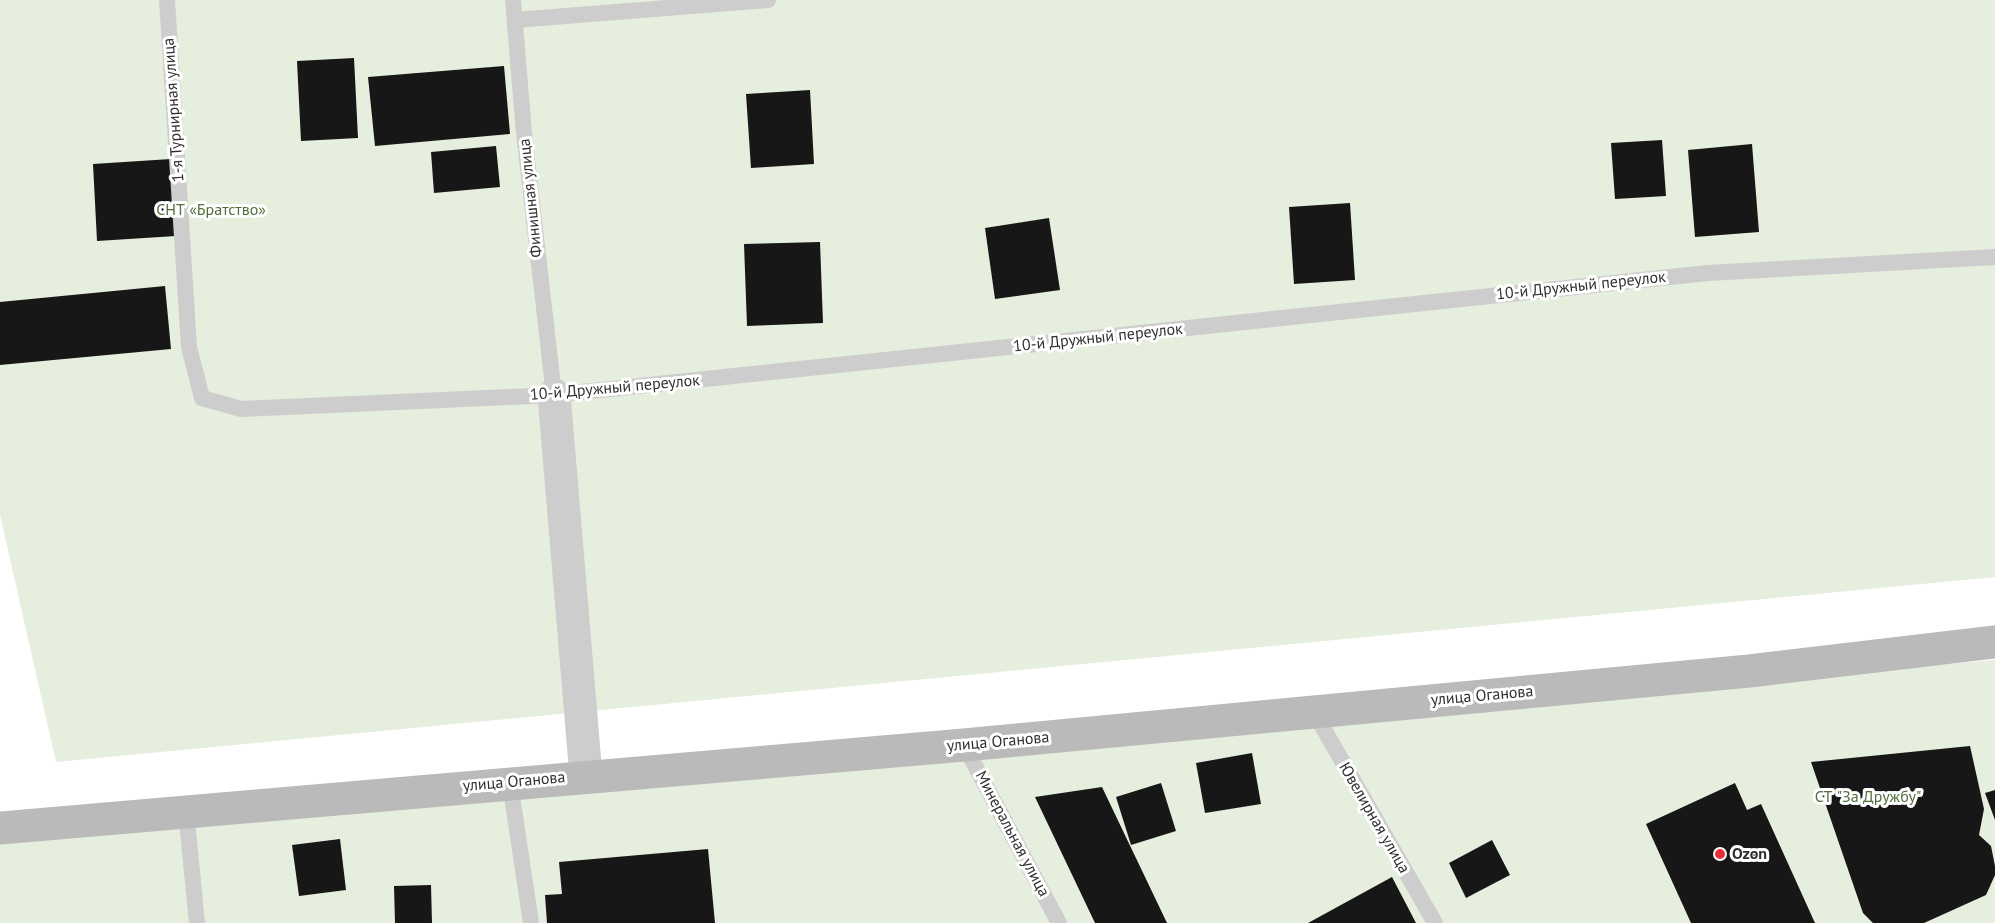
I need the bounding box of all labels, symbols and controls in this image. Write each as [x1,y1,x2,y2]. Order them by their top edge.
street label: 1-я Турнирная улица [159,37,189,183]
street label: Финишная улица [515,138,547,258]
park label: СНТ «Братство» [156,200,266,220]
street label: 10-й Дружный переулок [1495,268,1667,304]
street label: 10-й Дружный переулок [1012,320,1184,356]
street label: 10-й Дружный переулок [529,371,701,405]
street label: улица Оганова [1430,682,1534,710]
street label: улица Оганова [946,728,1050,756]
street label: Ювелирная улица [1335,759,1413,877]
street label: улица Оганова [462,768,566,796]
street label: Минеральная улица [971,768,1053,900]
park label: СТ "За Дружбу" [1815,787,1921,807]
place label: Ozon [1732,844,1767,864]
marker: Ozon [1713,847,1727,861]

